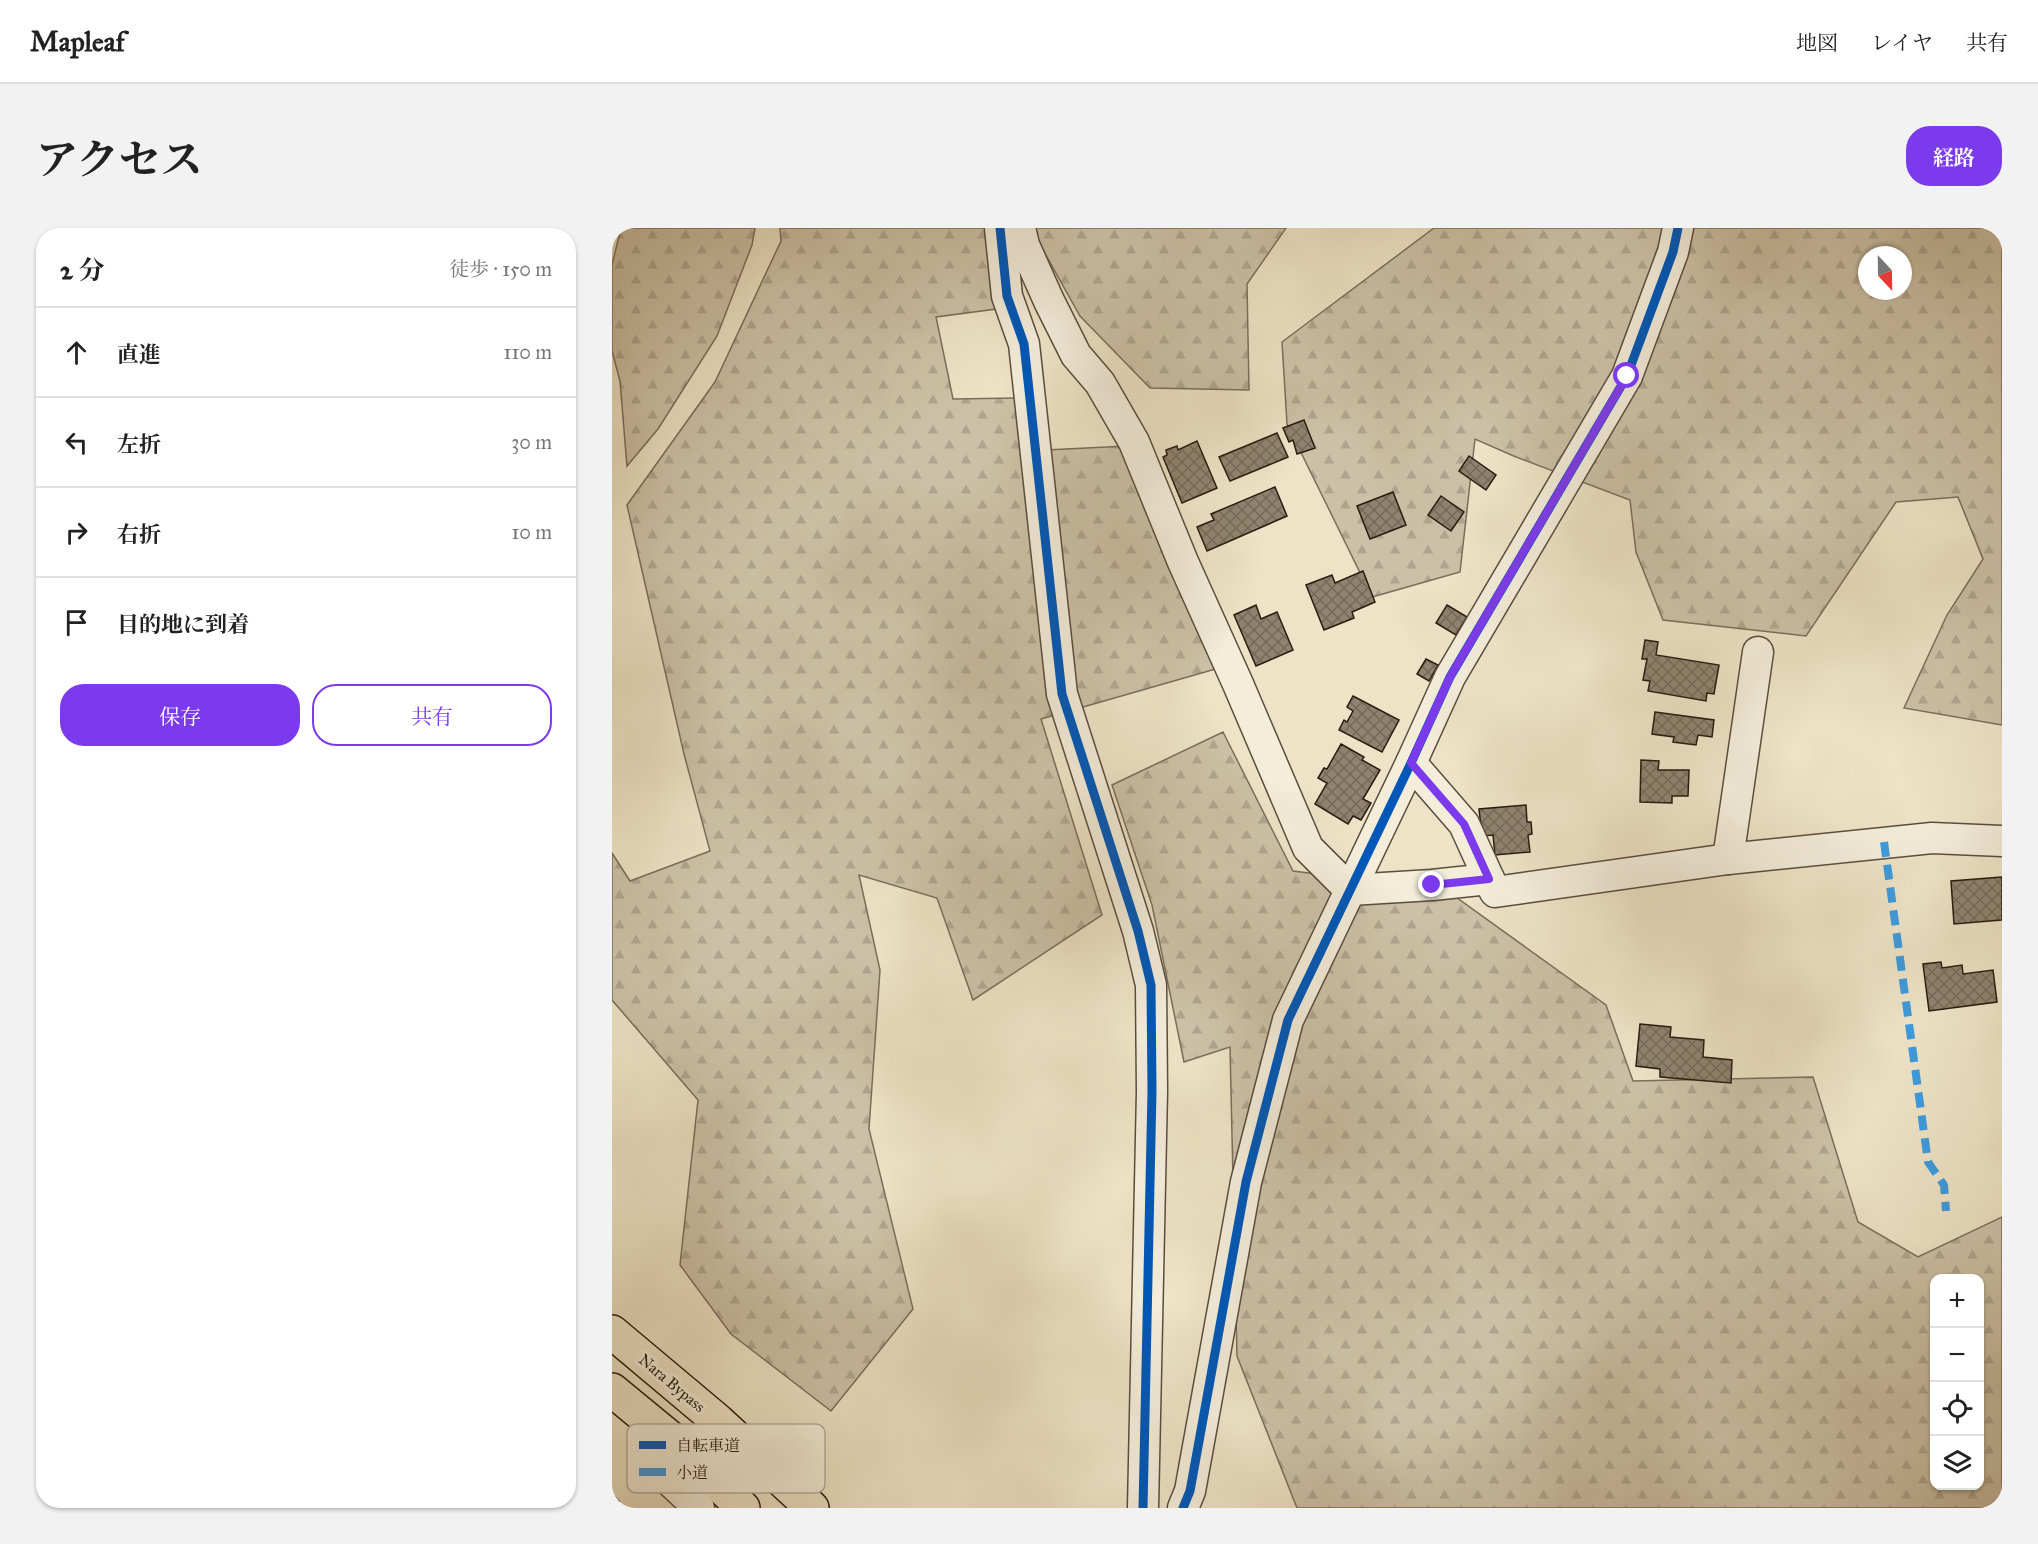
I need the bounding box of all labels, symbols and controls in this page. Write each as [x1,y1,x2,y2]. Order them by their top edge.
text: Mapleaf [30,24,125,59]
text: 地図 [1796,30,1838,56]
text: レイヤ [1871,30,1933,56]
text: 共有 [1966,30,2008,56]
button: 経路 [1906,126,2002,186]
text: アクセス [36,134,203,186]
north arrow [1858,246,1912,300]
text: 2 分 [60,254,104,286]
text: 徒歩 · 150 m [449,257,552,281]
icon: ahead [60,336,93,369]
text: 110 m [504,340,552,364]
text: 直進 [117,341,161,368]
route start [1613,362,1639,388]
icon: left [60,426,93,459]
text: 30 m [511,430,552,454]
text: 左折 [117,431,161,458]
icon: right [60,516,93,549]
text: 10 m [511,520,552,544]
text: 右折 [117,521,161,548]
icon: arrive [60,606,93,639]
text: 目的地に到着 [117,611,249,638]
button: 保存 [60,684,300,746]
button: 共有 [312,684,552,746]
route end [1418,871,1444,897]
map controls [1930,1274,1984,1490]
button: + [1930,1274,1984,1328]
button: − [1930,1328,1984,1382]
street label: Nara Bypass [635,1350,709,1416]
button: locate [1930,1382,1984,1436]
legend [627,1424,825,1493]
text: 自転車道 [676,1436,740,1455]
button: layers [1930,1436,1984,1490]
text: 小道 [676,1463,708,1482]

